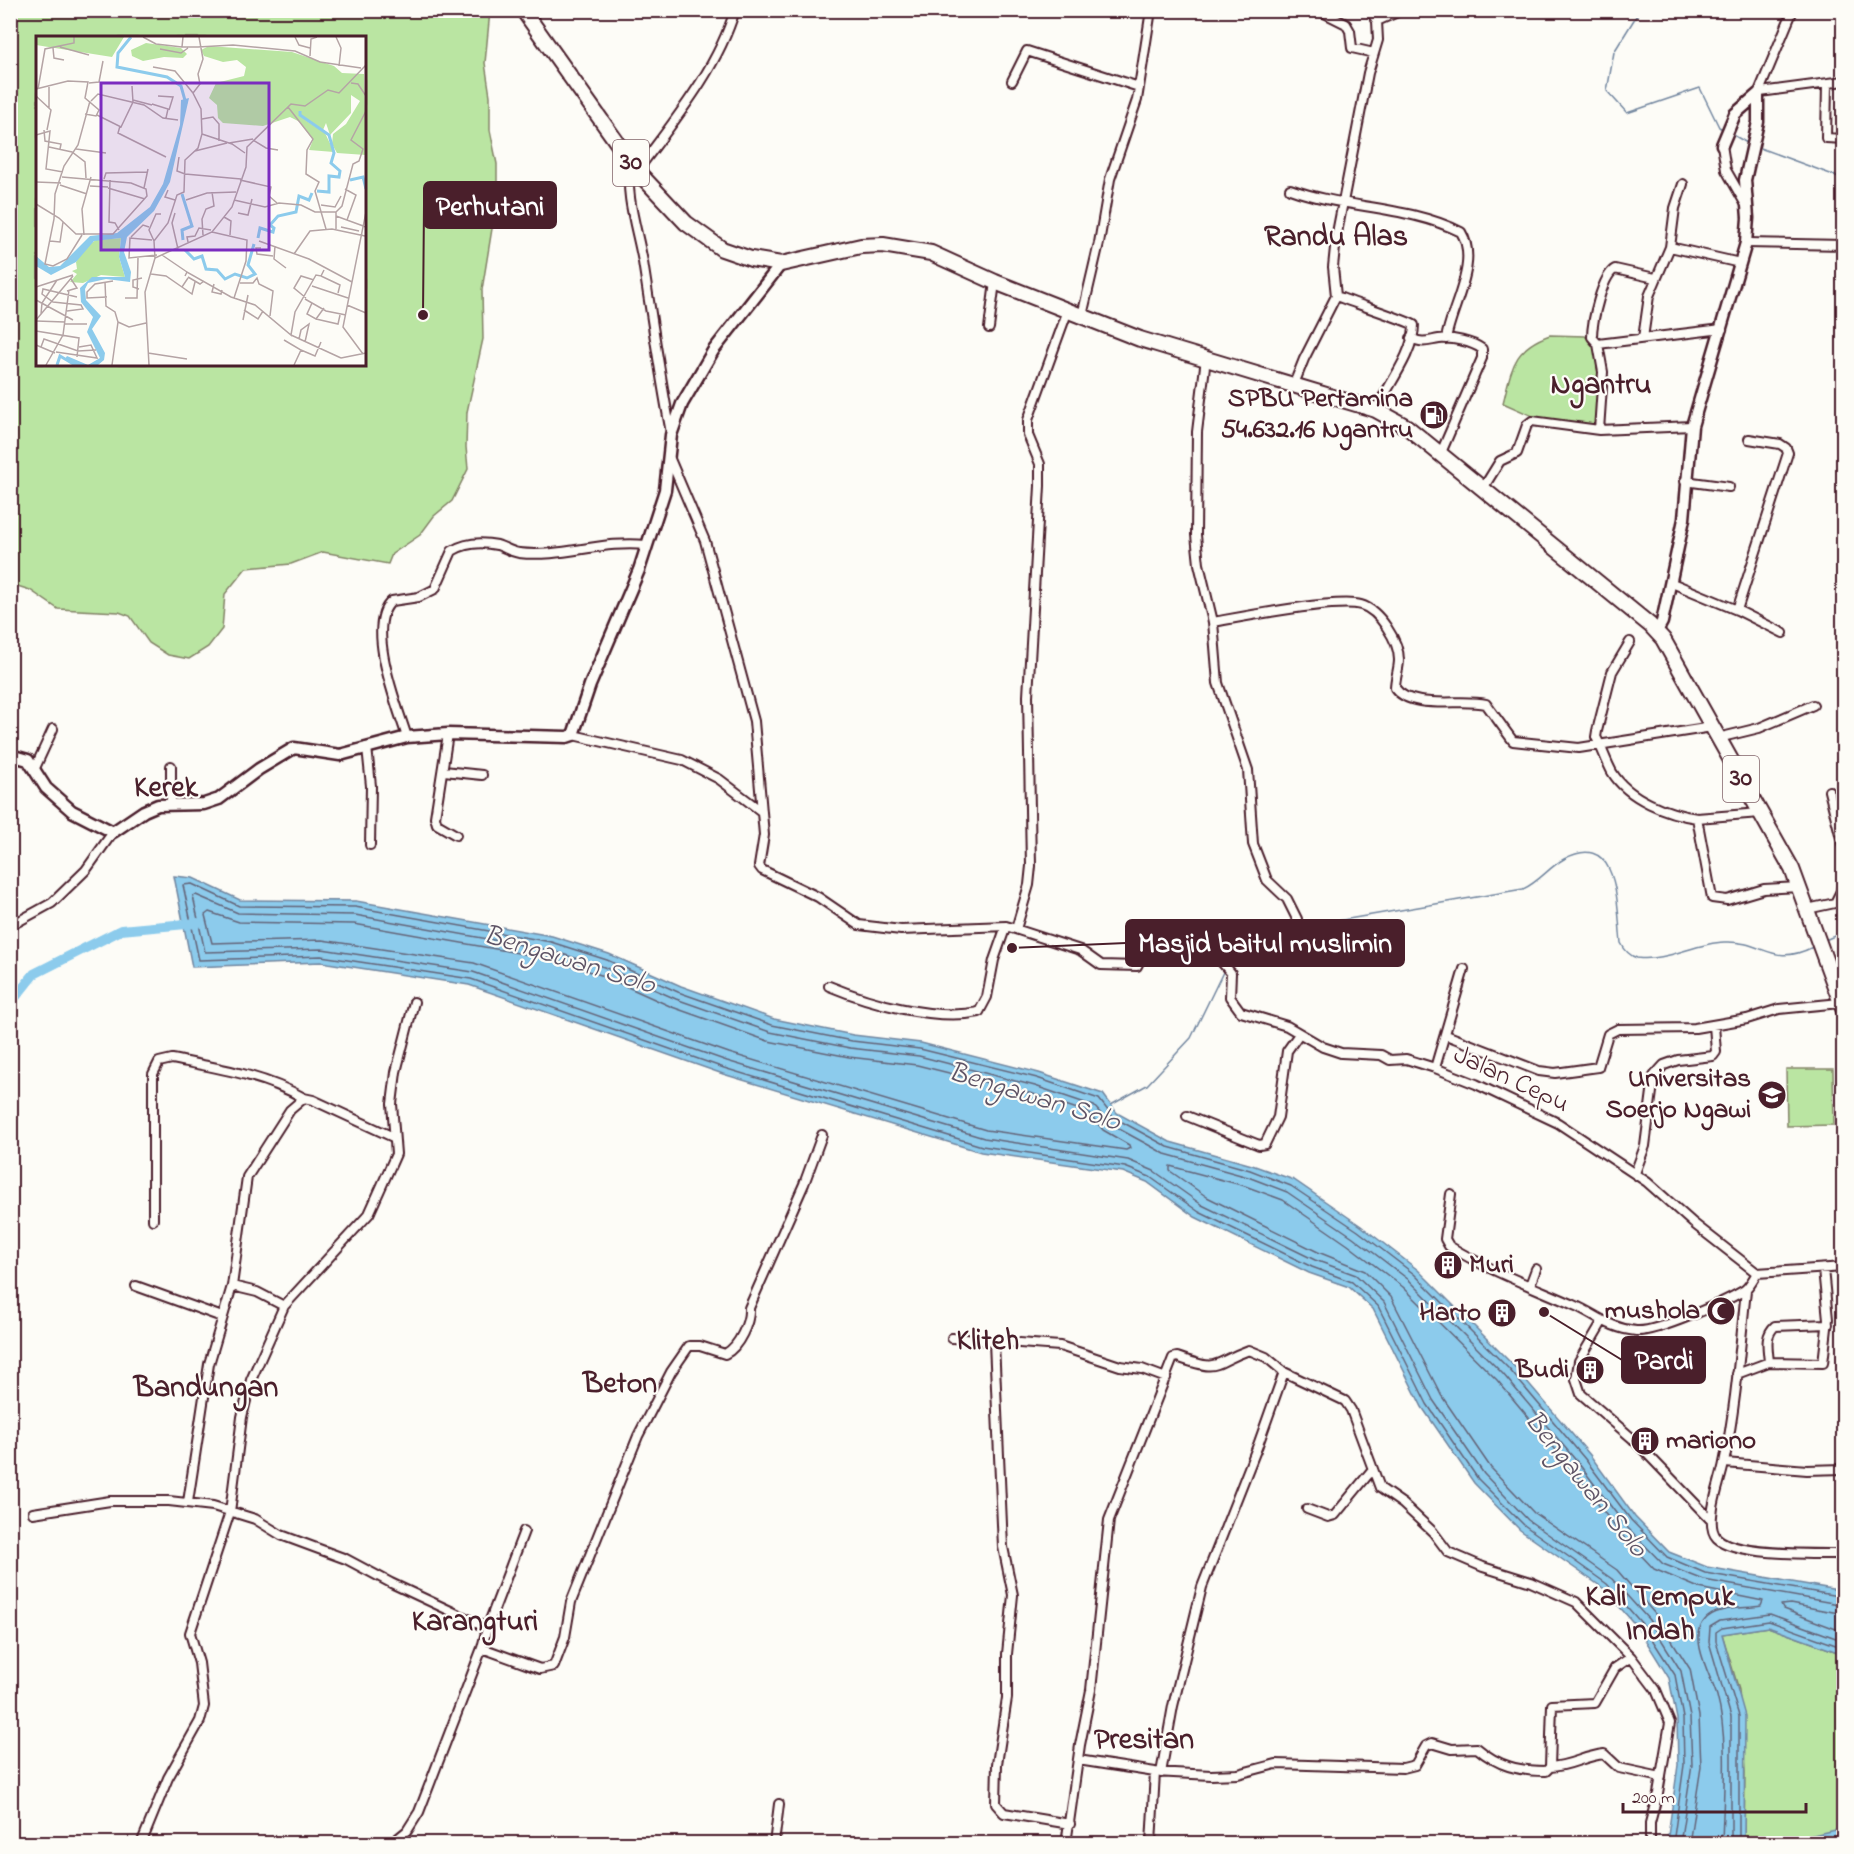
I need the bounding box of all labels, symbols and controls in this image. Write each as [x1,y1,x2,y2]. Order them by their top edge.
inset map [36,36,366,366]
road number: 30 [613,140,649,186]
callout: Perhutani [424,182,556,228]
text: Perhutani [436,188,544,229]
district label: Randu Alas [1264,216,1408,260]
district label: Ngantru [1550,364,1652,409]
place label: SPBU Pertamina 54.632.16 Ngantru [1221,380,1413,451]
fuel station icon: SPBU Pertamina 54.632.16 Ngantru [1418,399,1450,431]
road number: 30 [1723,756,1759,802]
district label: Kerek [134,767,199,811]
water label: Bengawan Solo [478,915,662,1007]
callout: Masjid baitul muslimin [1126,920,1404,966]
text: Masjid baitul muslimin [1138,925,1392,966]
street label: Jalan Cepu [1447,1036,1575,1124]
water label: Bengawan Solo [943,1052,1127,1144]
place label: Universitas Soerjo Ngawi [1605,1060,1751,1131]
school or university icon: Universitas Soerjo Ngawi [1756,1079,1788,1111]
place label: Muri [1469,1246,1514,1285]
building icon: Muri [1432,1249,1464,1281]
place label: mushola [1605,1292,1700,1331]
place label: Harto [1419,1294,1481,1333]
mosque icon: mushola [1705,1295,1737,1327]
building icon: Harto [1486,1297,1518,1329]
district label: Kliteh [957,1320,1019,1364]
callout: Pardi [1622,1337,1705,1383]
text: Pardi [1634,1342,1694,1383]
place label: Budi [1513,1351,1569,1390]
building icon: Budi [1574,1354,1606,1386]
district label: Beton [581,1363,657,1407]
district label: Bandungan [132,1367,278,1412]
water label: Bengawan Solo [1513,1403,1658,1568]
place label: mariono [1666,1422,1756,1461]
building icon: mariono [1629,1425,1661,1457]
district label: Kali Tempuk Indah [1585,1576,1735,1654]
district label: Karangturi [412,1601,538,1646]
district label: Presitan [1094,1719,1194,1763]
scale bar [1623,1776,1806,1814]
text: 200 m [1632,1786,1675,1812]

